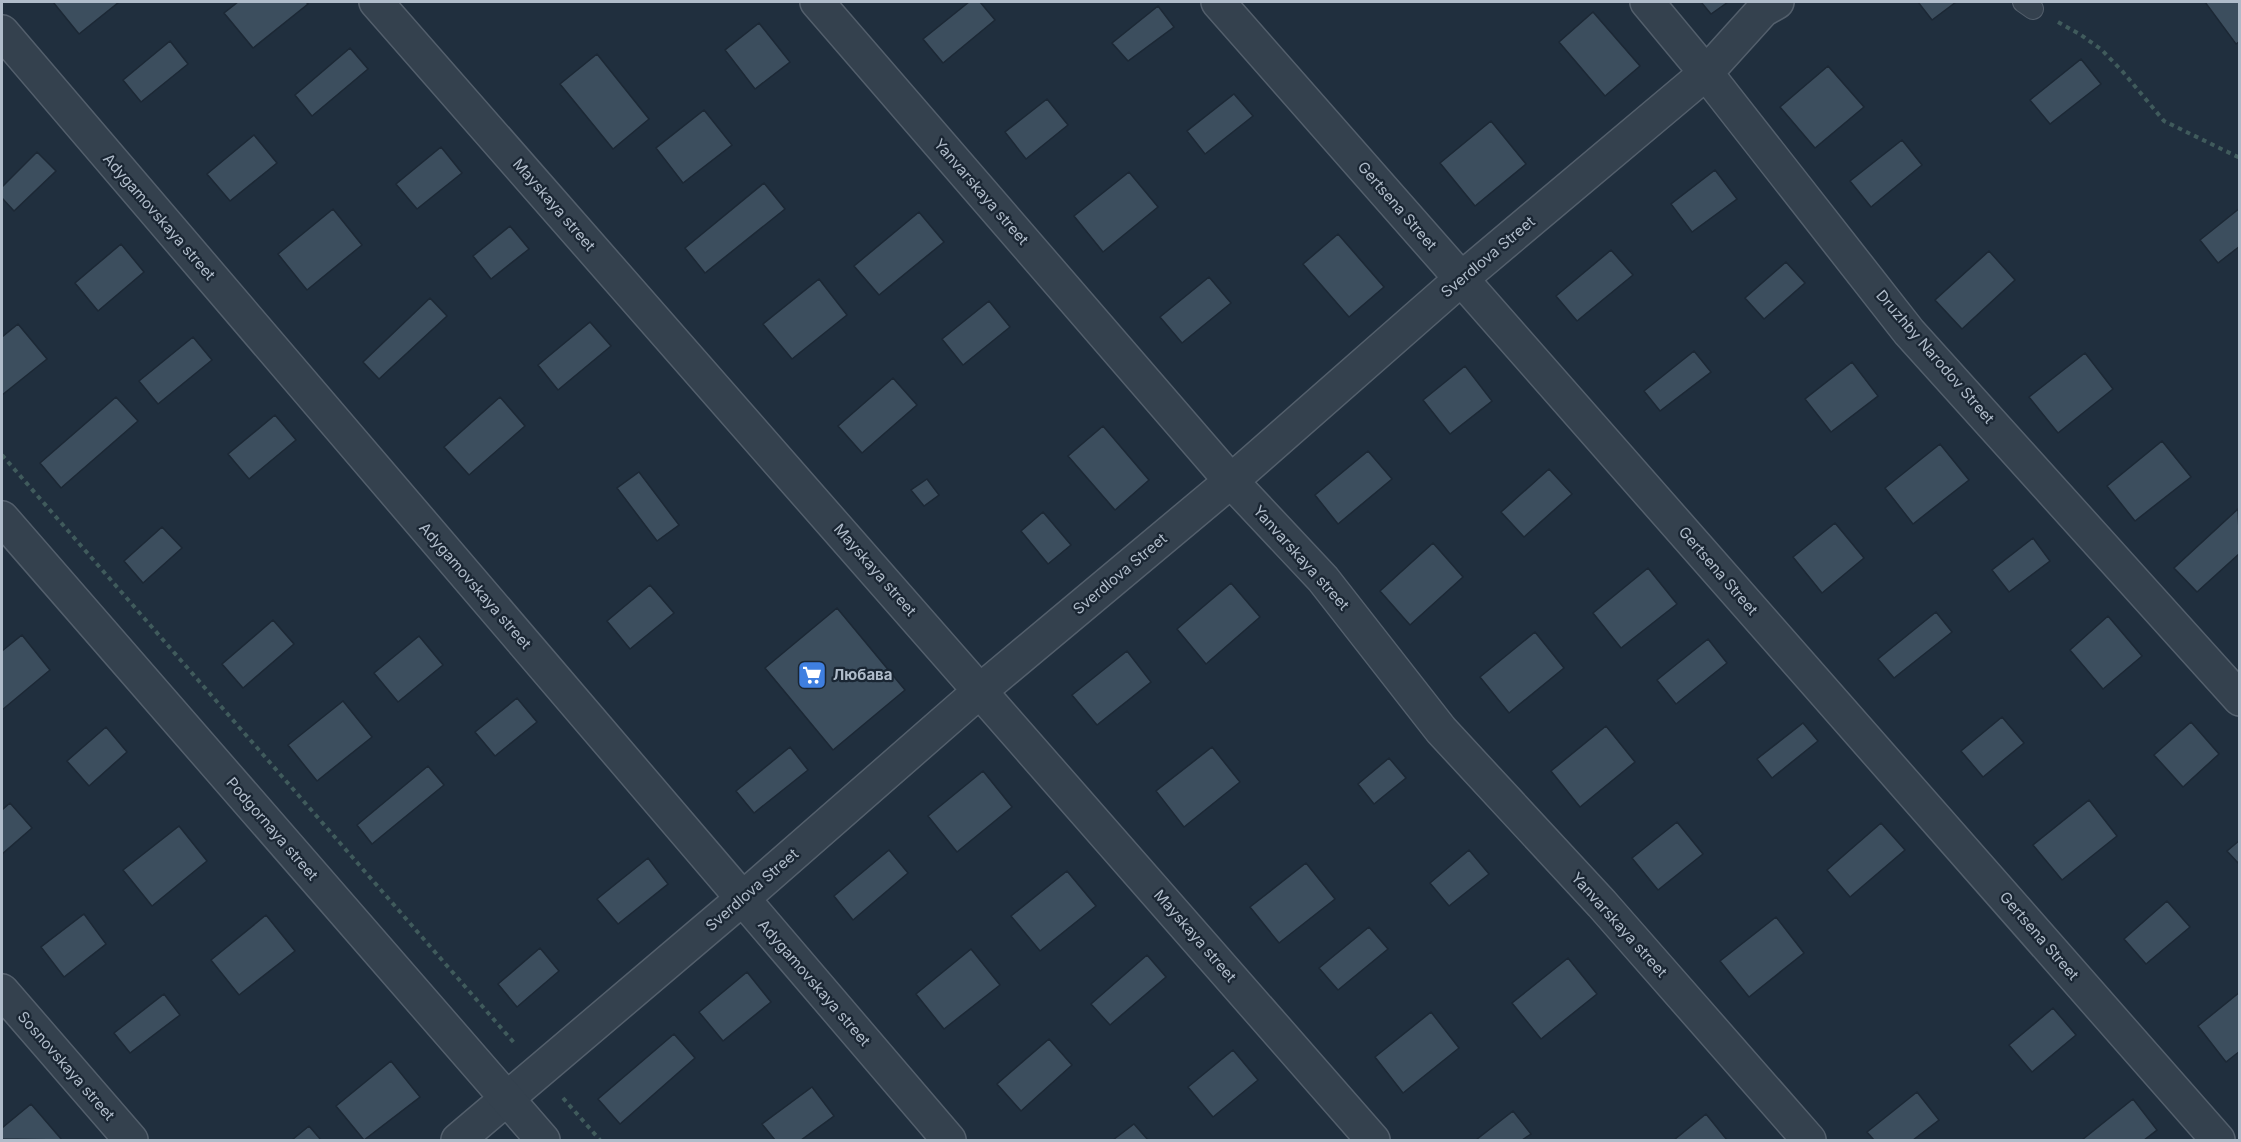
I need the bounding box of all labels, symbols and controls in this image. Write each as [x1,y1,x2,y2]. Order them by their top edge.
street label: Yanvarskaya street [930,135,1033,249]
street label: Adygamovskaya street [99,149,220,284]
street label: Mayskaya street [509,155,600,255]
street label: Gertsena Street [1354,158,1441,254]
street label: Sverdlova Street [1437,212,1539,301]
street label: Druzhby Narodov Street [1872,286,1999,428]
street label: Yanvarskaya street [1249,501,1354,614]
street label: Adygamovskaya street [415,518,536,653]
street label: Mayskaya street [830,520,921,620]
street label: Gertsena Street [1675,523,1762,619]
street label: Sverdlova Street [1069,529,1171,618]
supermarket icon: Любава [796,659,828,691]
place label: Любава [833,665,892,684]
street label: Podgornaya street [222,773,322,884]
street label: Sverdlova Street [701,844,802,935]
street label: Yanvarskaya street [1567,868,1672,981]
street label: Mayskaya street [1150,886,1241,986]
street label: Gertsena Street [1996,888,2083,984]
street label: Adygamovskaya street [754,915,875,1050]
street label: Sosnovskaya street [14,1007,119,1124]

